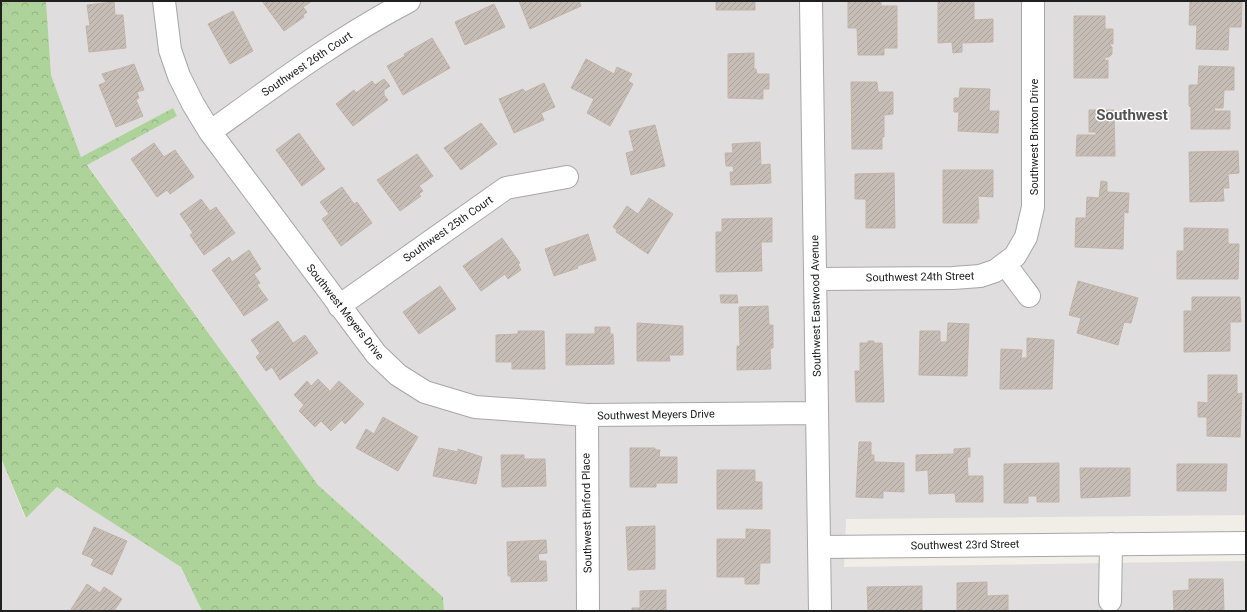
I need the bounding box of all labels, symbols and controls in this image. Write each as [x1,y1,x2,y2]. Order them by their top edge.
street label: Southwest 26th Court [259,29,355,99]
street label: Southwest Brixton Drive [1028,79,1041,195]
district label: Southwest [1096,106,1168,124]
street label: Southwest 25th Court [401,193,496,265]
street label: Southwest Eastwood Avenue [808,235,824,377]
street label: Southwest Meyers Drive [304,262,386,363]
street label: Southwest 24th Street [866,270,975,284]
street label: Southwest Meyers Drive [597,407,715,423]
street label: Southwest Binford Place [579,453,595,573]
street label: Southwest 23rd Street [911,538,1020,552]

